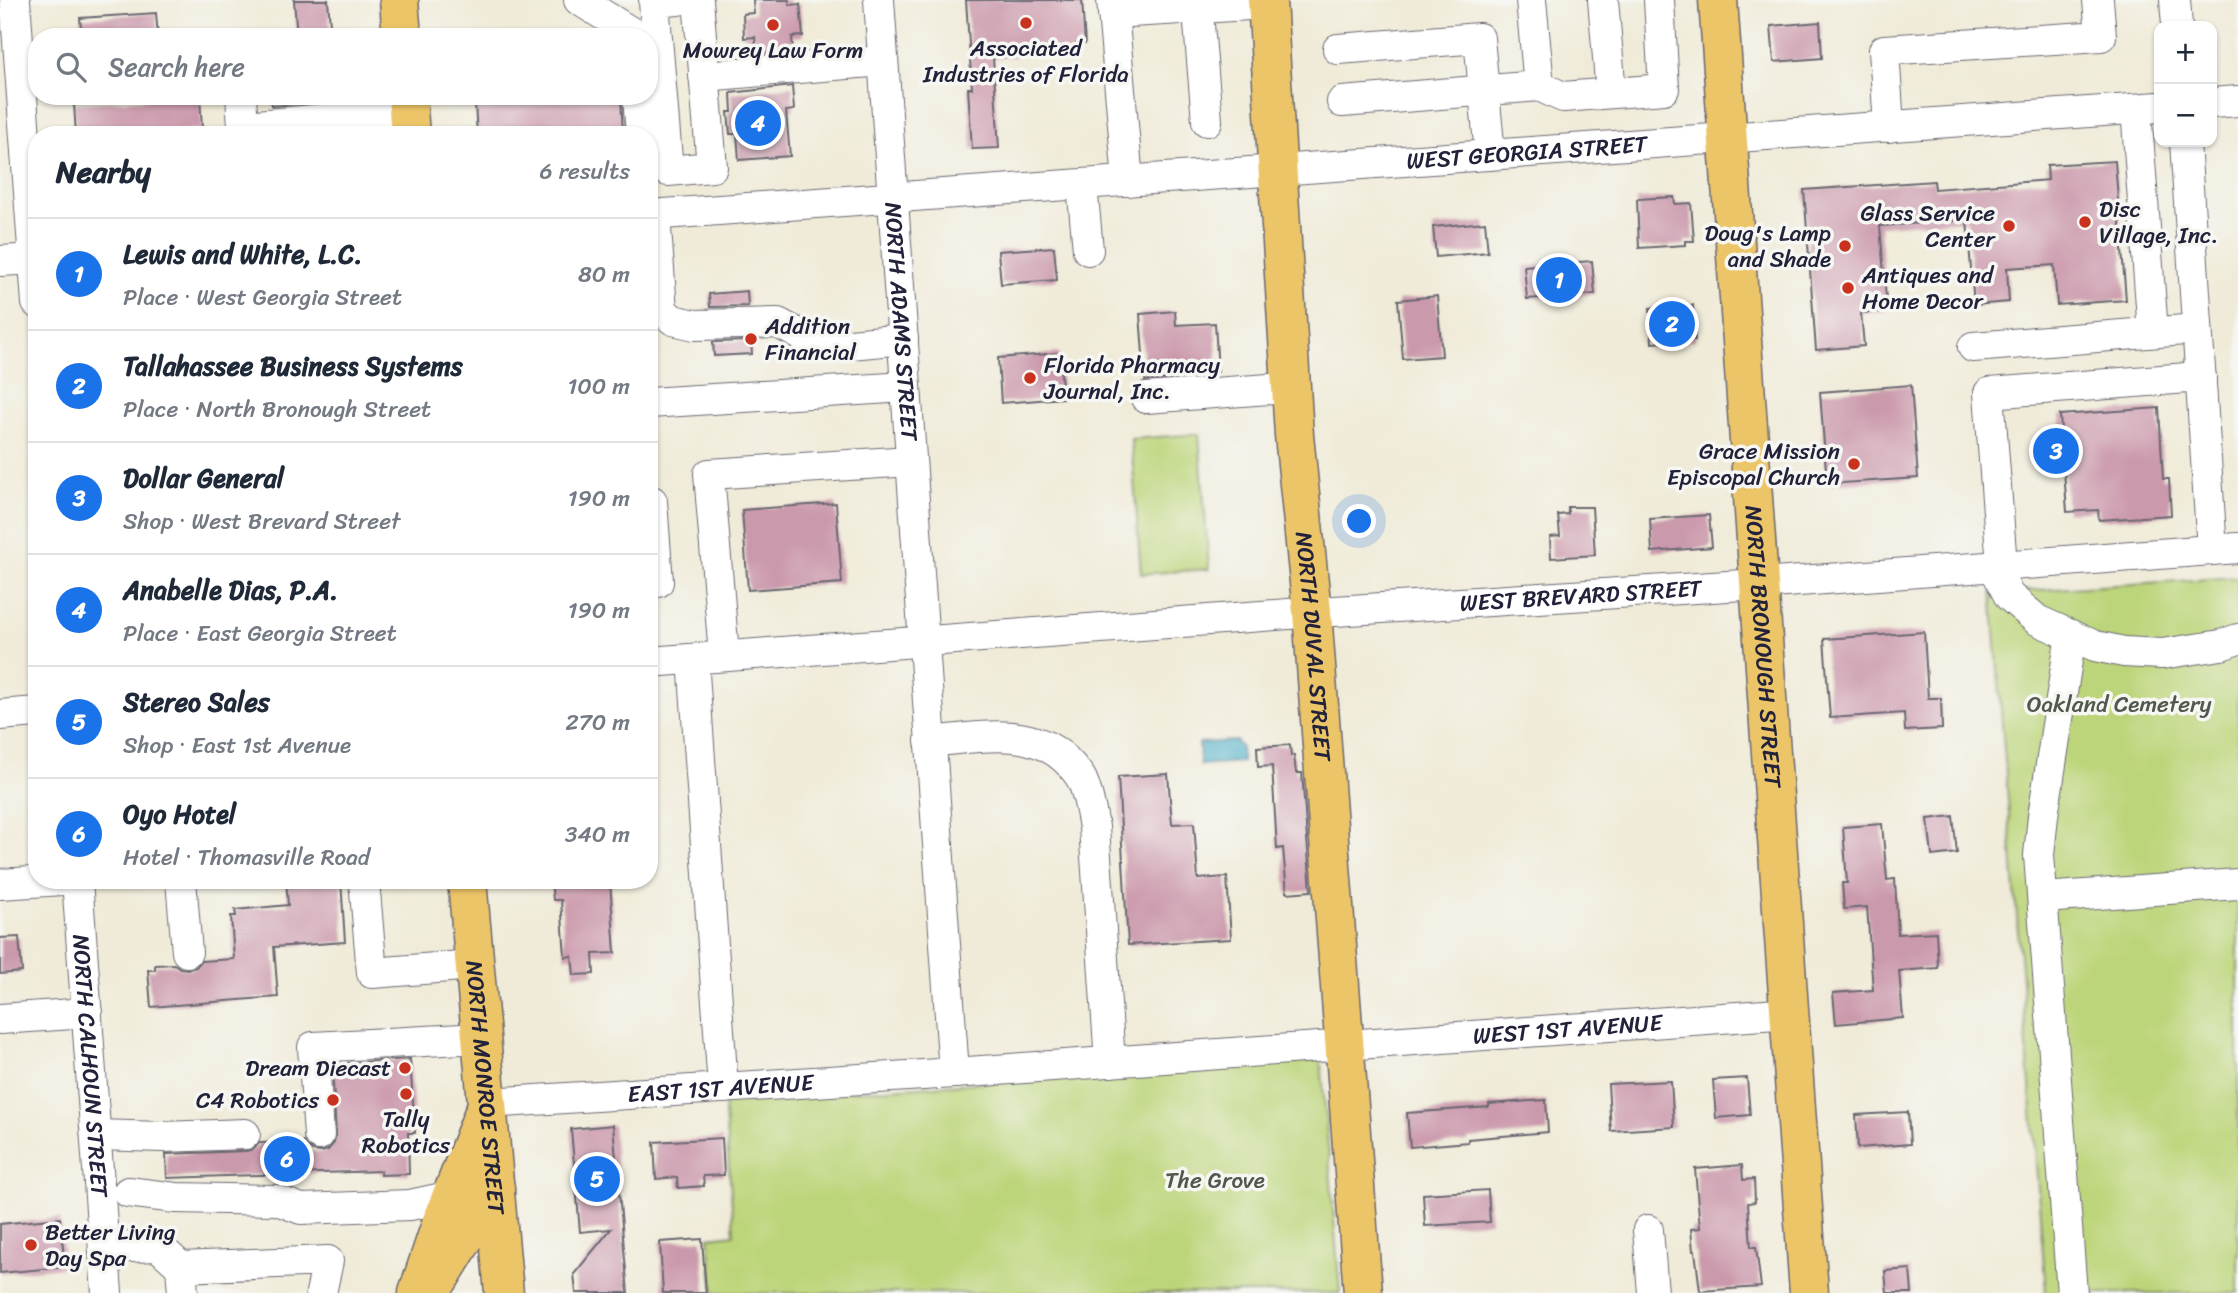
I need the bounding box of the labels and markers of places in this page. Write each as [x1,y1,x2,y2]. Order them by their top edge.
marker: Associated Industries of Florida [1018,15,1034,31]
marker: Mowrey Law Form [765,17,781,33]
place label: Associated Industries of Florida [922,28,1129,95]
place label: Mowrey Law Form [683,30,863,71]
pin: 4 [735,97,781,149]
place label: Disc Village, Inc. [2099,189,2218,256]
place label: Glass Service Center [1861,193,1997,260]
place label: Doug's Lamp and Shade [1704,213,1831,280]
marker: Disc Village, Inc. [2077,214,2093,230]
marker: Glass Service Center [2001,218,2017,234]
marker: Doug's Lamp and Shade [1837,238,1853,254]
pin: 1 [1536,254,1582,306]
place label: Antiques and Home Decor [1861,255,1995,322]
marker: Antiques and Home Decor [1840,280,1856,296]
pin: 2 [1649,298,1695,350]
place label: Addition Financial [764,306,857,373]
marker: Addition Financial [743,331,759,347]
place label: Florida Pharmacy Journal, Inc. [1043,345,1220,412]
marker: Florida Pharmacy Journal, Inc. [1022,370,1038,386]
pin: 3 [2033,425,2079,477]
place label: Grace Mission Episcopal Church [1667,431,1840,498]
marker: Grace Mission Episcopal Church [1846,456,1862,472]
place label: Dream Diecast [245,1048,391,1089]
marker: Dream Diecast [397,1060,413,1076]
place label: C4 Robotics [196,1080,319,1121]
marker: Tally Robotics [398,1086,414,1102]
marker: C4 Robotics [325,1092,341,1108]
place label: Tally Robotics [362,1099,451,1166]
pin: 6 [264,1133,310,1185]
pin: 5 [574,1153,620,1205]
place label: Better Living Day Spa [45,1212,176,1279]
marker: Better Living Day Spa [23,1237,39,1253]

